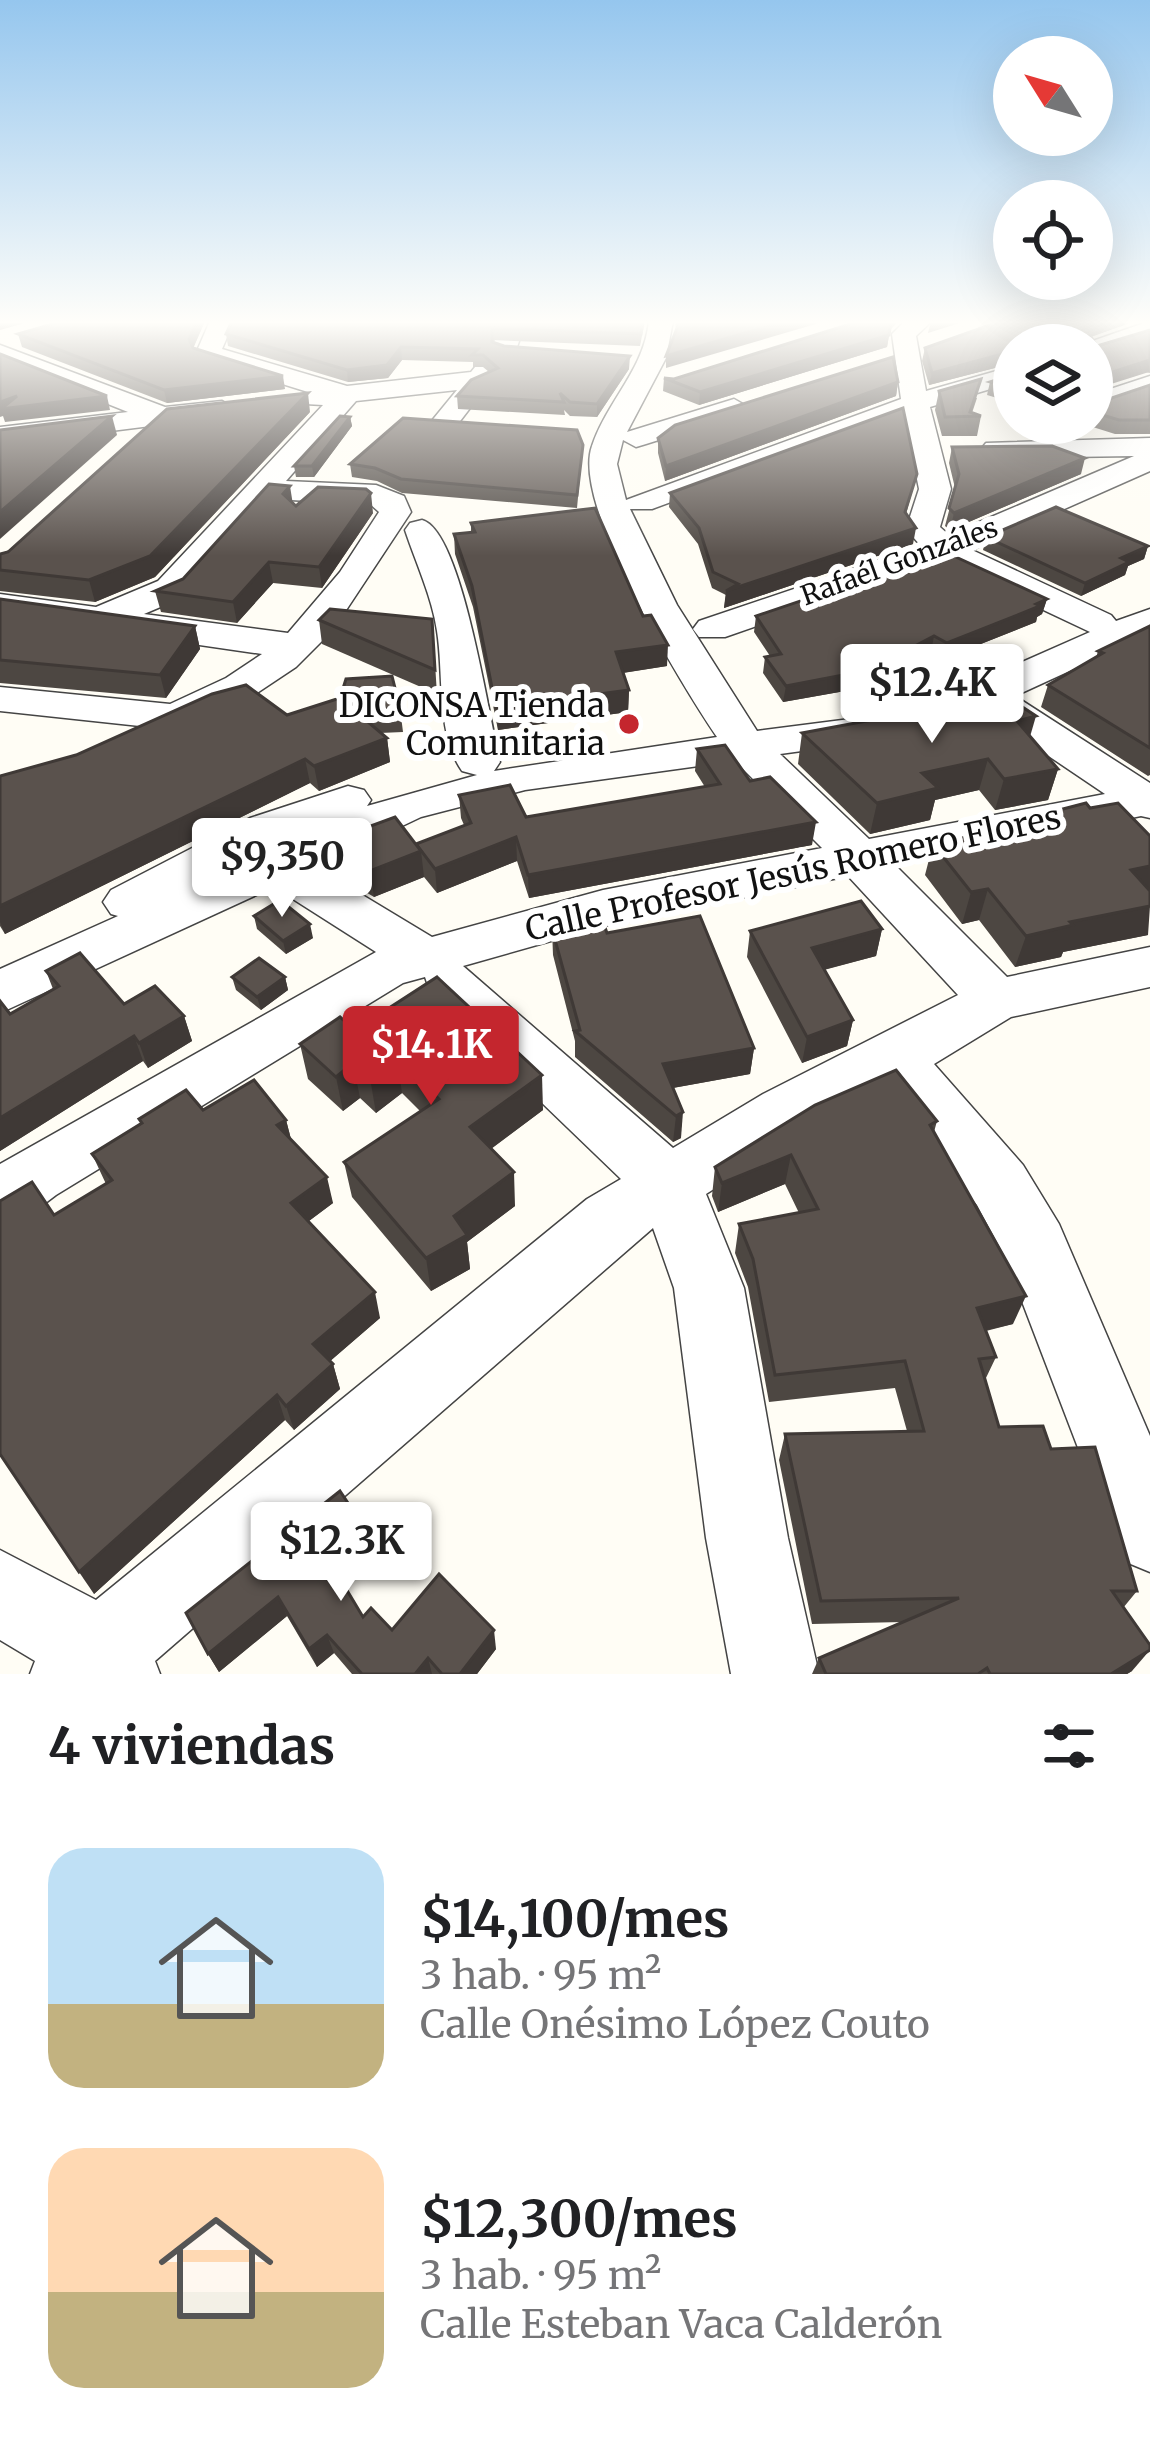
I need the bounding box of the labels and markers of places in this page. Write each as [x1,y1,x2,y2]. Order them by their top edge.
pin: $12.4K [834,644,1030,746]
place label: DICONSA Tienda Comunitaria [339,685,605,764]
marker: DICONSA Tienda Comunitaria [616,711,642,737]
pin: $9,350 [184,818,380,920]
pin: $14.1K [333,1006,529,1108]
pin: $12.3K [243,1502,439,1604]

